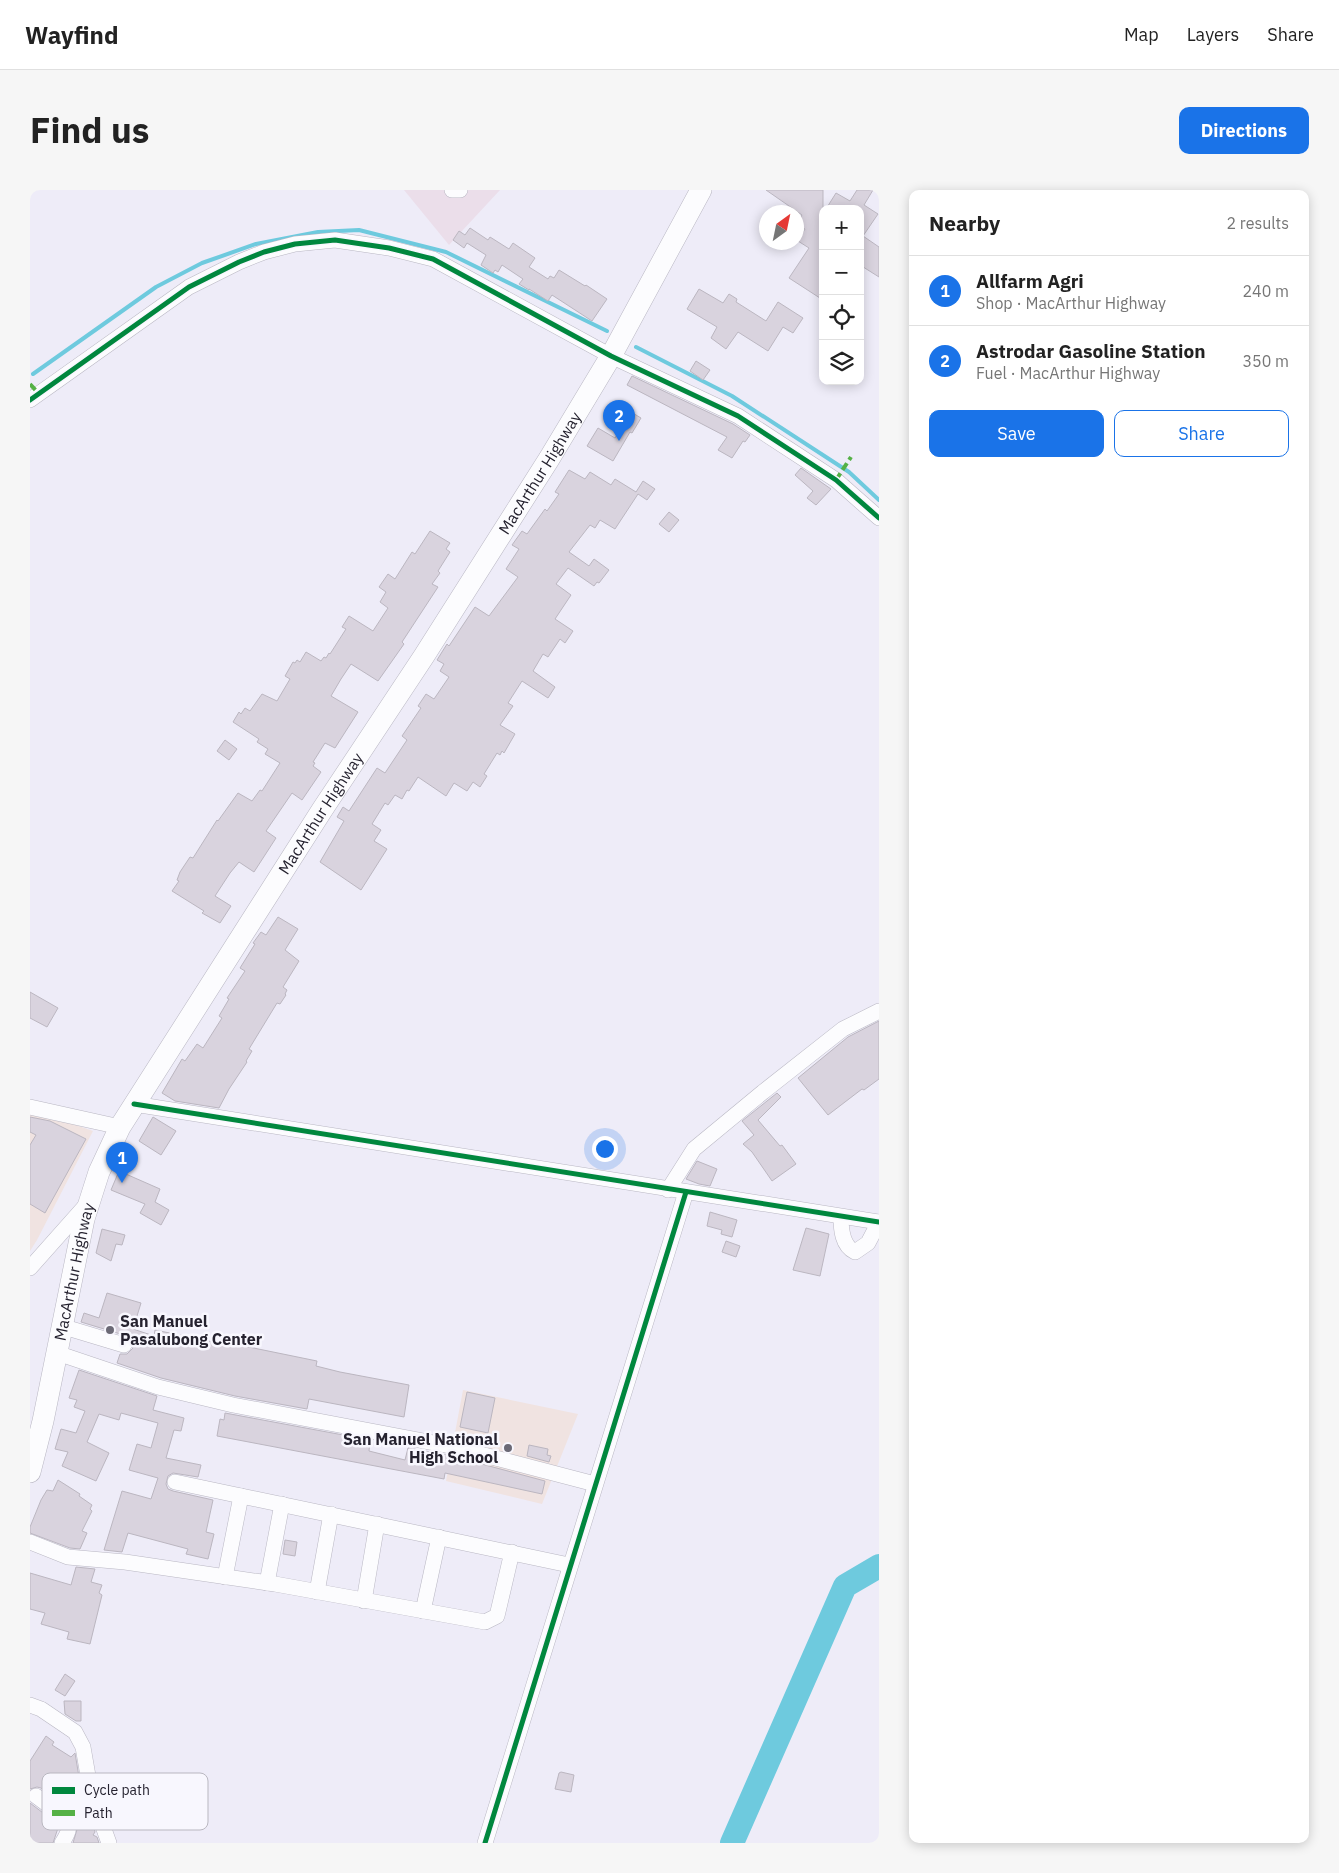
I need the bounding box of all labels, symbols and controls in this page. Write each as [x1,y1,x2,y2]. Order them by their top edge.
text: Wayfind [25,19,118,51]
text: Map [1124,23,1159,46]
text: Layers [1187,23,1239,46]
text: Share [1267,23,1314,46]
text: Find us [30,107,149,153]
button: Directions [1179,107,1309,154]
north arrow [759,205,804,250]
map controls [819,205,864,385]
button: + [819,205,864,250]
text: Nearby [929,209,1000,237]
text: 2 results [1226,213,1289,233]
button: − [819,250,864,295]
text: Allfarm Agri [976,269,1084,293]
text: 1 [940,281,950,301]
text: 240 m [1242,281,1289,301]
text: Shop · MacArthur Highway [976,293,1166,313]
button: locate [819,295,864,340]
text: Astrodar Gasoline Station [976,339,1205,363]
button: layers [819,340,864,385]
text: 2 [940,351,950,371]
text: 350 m [1242,351,1289,371]
text: Fuel · MacArthur Highway [976,363,1160,383]
pin: 2 [603,400,635,441]
street label: MacArthur Highway [494,408,585,538]
button: Save [929,410,1104,457]
button: Share [1114,410,1289,457]
street label: MacArthur Highway [274,749,367,878]
your location [592,1136,618,1162]
pin: 1 [106,1142,138,1183]
street label: MacArthur Highway [50,1200,99,1343]
place label: San Manuel Pasalubong Center [120,1311,263,1349]
marker: San Manuel Pasalubong Center [104,1324,116,1336]
place label: San Manuel National High School [343,1429,498,1467]
marker: San Manuel National High School [502,1442,514,1454]
legend [42,1773,208,1830]
text: Cycle path [84,1781,150,1799]
text: Path [84,1804,113,1822]

